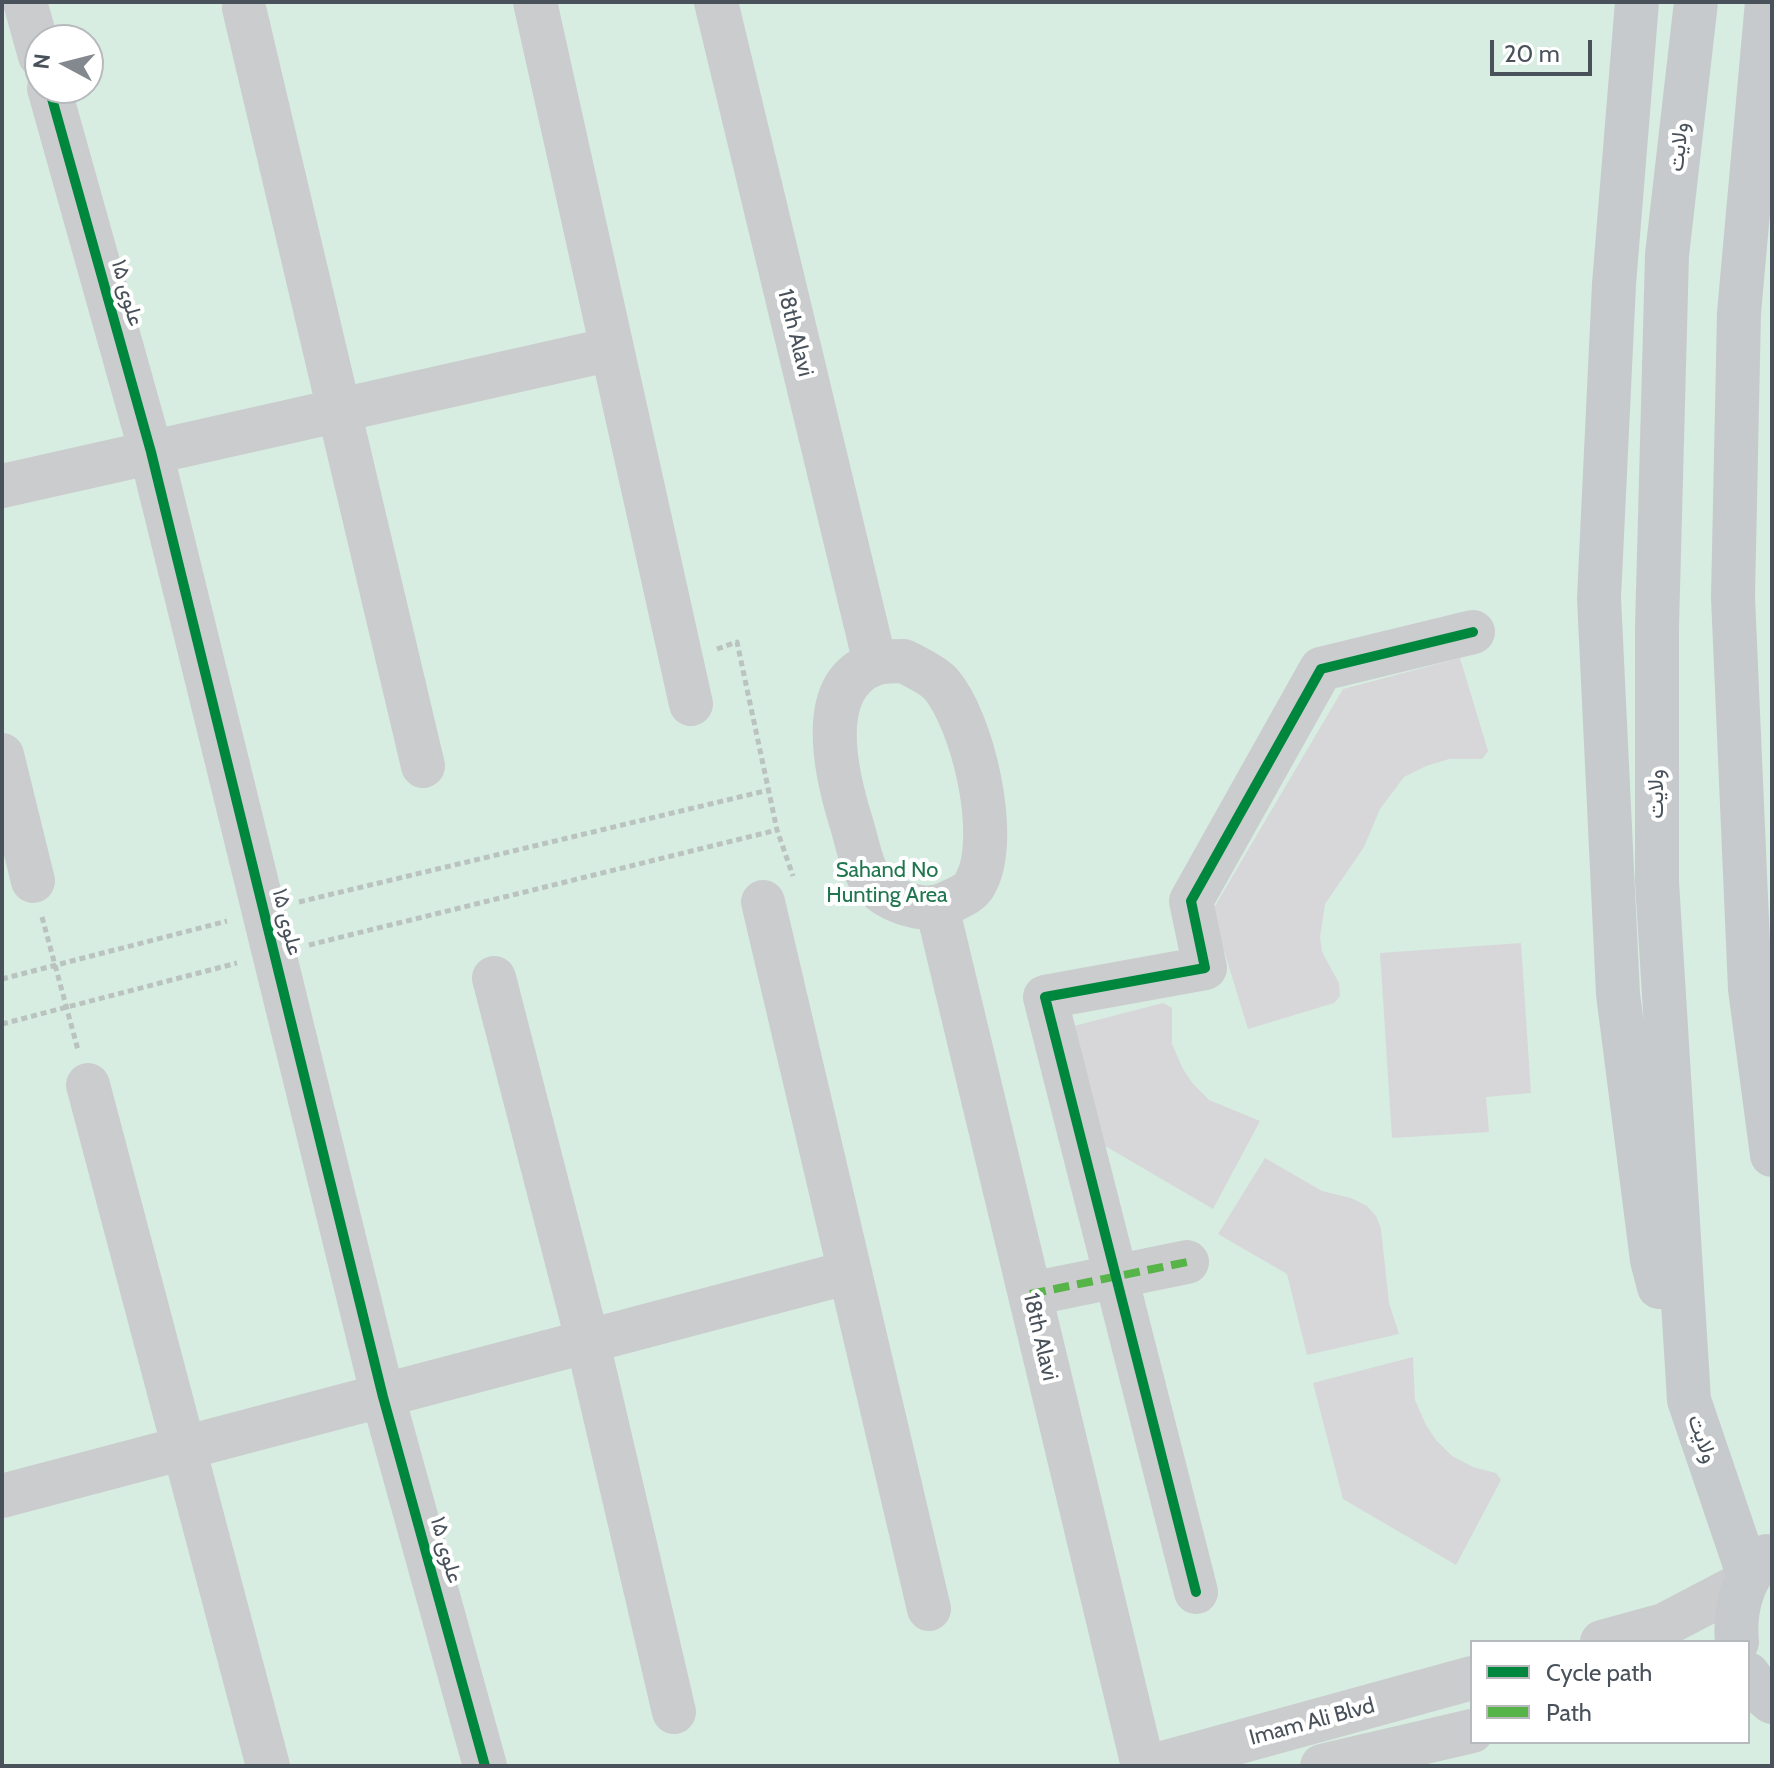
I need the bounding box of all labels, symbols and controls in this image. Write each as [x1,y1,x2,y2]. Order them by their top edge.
north arrow [24,24,104,104]
scale bar [1494,24,1596,74]
text: 20 m [1504,39,1560,68]
text: N [27,52,56,71]
street label: ولایت [1663,121,1695,173]
street label: علوی ۱۵ [105,257,149,329]
street label: 18th Alavi [771,287,819,379]
street label: ولایت [1644,769,1670,819]
park label: Sahand No Hunting Area [826,858,948,910]
street label: علوی ۱۵ [266,886,308,958]
street label: 18th Alavi [1017,1291,1063,1383]
street label: ولایت [1681,1411,1723,1467]
street label: علوی ۱۵ [424,1514,468,1586]
legend [1470,1640,1750,1744]
text: Cycle path [1546,1658,1652,1687]
street label: Imam Ali Blvd [1246,1693,1378,1751]
text: Path [1546,1698,1592,1727]

